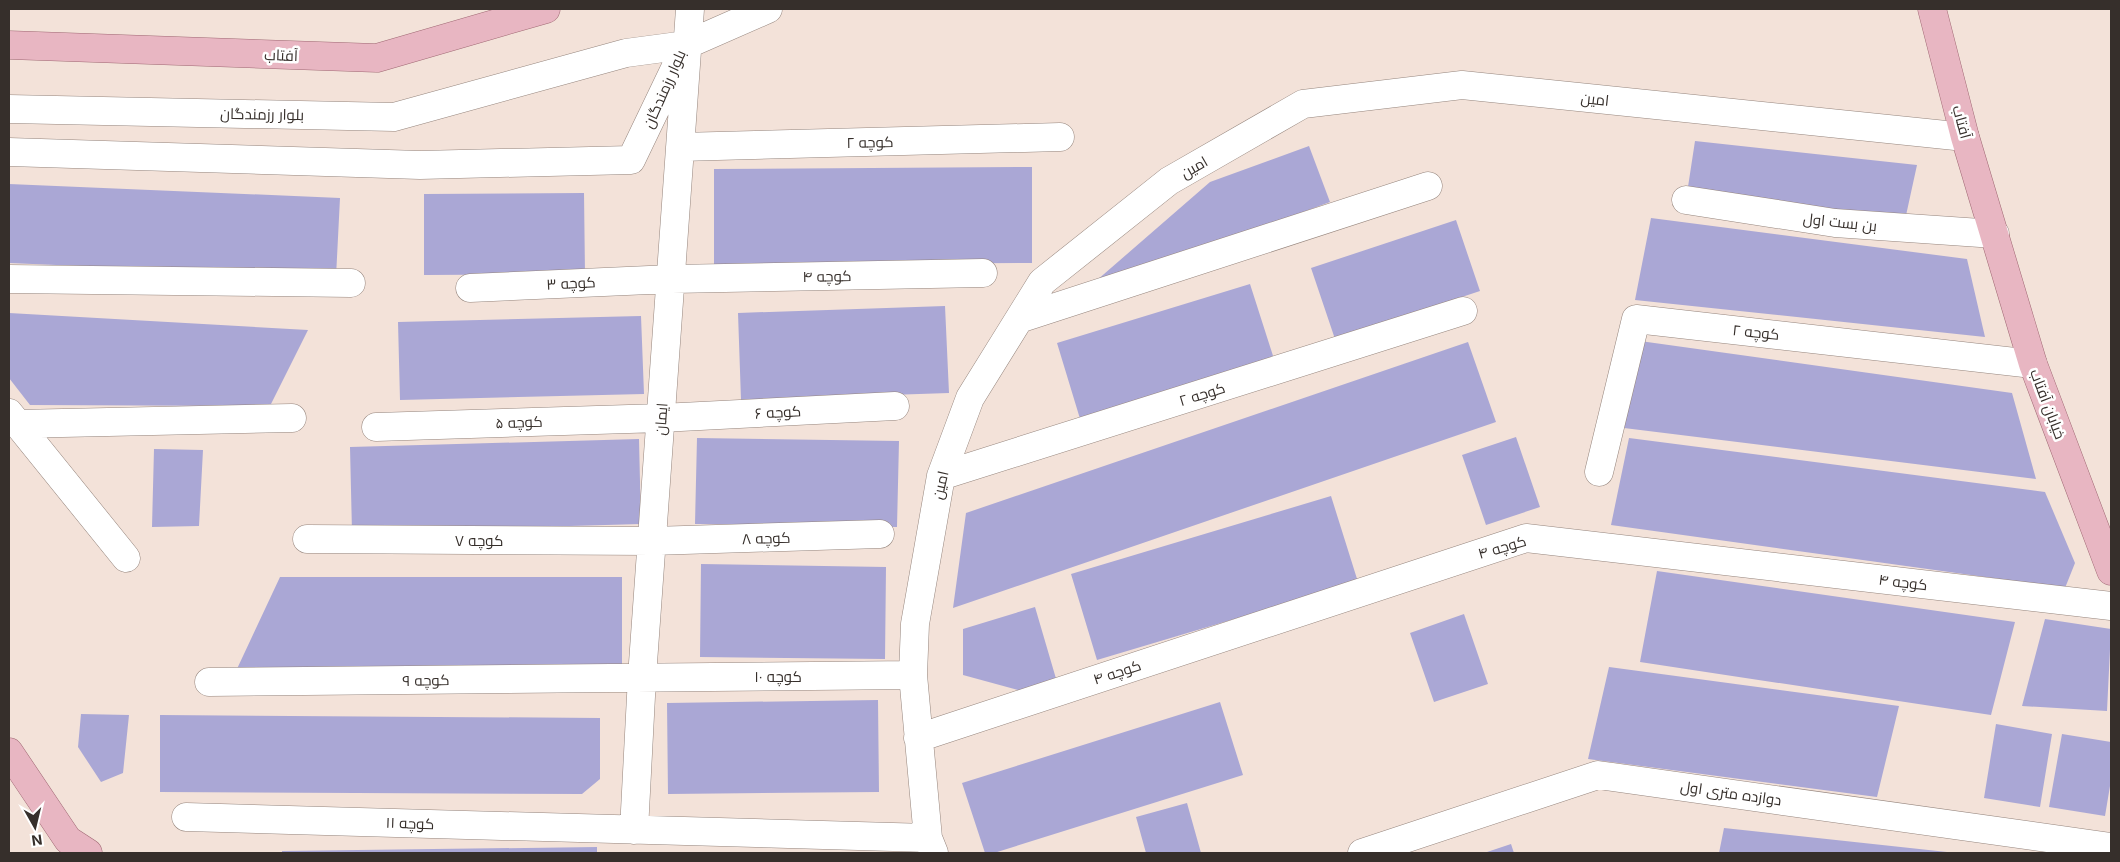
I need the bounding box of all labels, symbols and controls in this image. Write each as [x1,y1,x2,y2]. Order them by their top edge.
street label: آفتاب [264,45,298,65]
street label: بلوار رزمندگان [638,47,691,132]
street label: امین [1580,88,1610,111]
street label: آفتاب [1948,103,1976,141]
street label: بلوار رزمندگان [220,104,304,125]
street label: کوچه ۲ [846,132,894,153]
street label: امین [1177,152,1212,183]
street label: بن بست اول [1802,209,1878,236]
street label: کوچه ۴ [802,266,852,287]
street label: کوچه ۳ [546,272,596,295]
street label: کوچه ۲ [1731,320,1780,345]
street label: خیابان آفتاب [2025,366,2070,442]
street label: کوچه ۲ [1177,378,1228,411]
street label: کوچه ۶ [754,401,802,424]
street label: ایمان [650,402,673,436]
street label: کوچه ۵ [495,412,543,433]
street label: امین [928,469,953,501]
street label: کوچه ۸ [741,528,791,549]
street label: کوچه ۷ [455,531,503,551]
street label: کوچه ۴ [1476,531,1529,564]
street label: کوچه ۴ [1877,570,1929,595]
street label: کوچه ۴ [1091,655,1144,690]
street label: کوچه ۱۰ [754,667,802,687]
street label: کوچه ۹ [402,670,450,691]
street label: دوازده متری اول [1679,776,1783,810]
north arrow [10,802,60,852]
street label: کوچه ۱۱ [385,813,435,834]
text: N [30,831,43,850]

